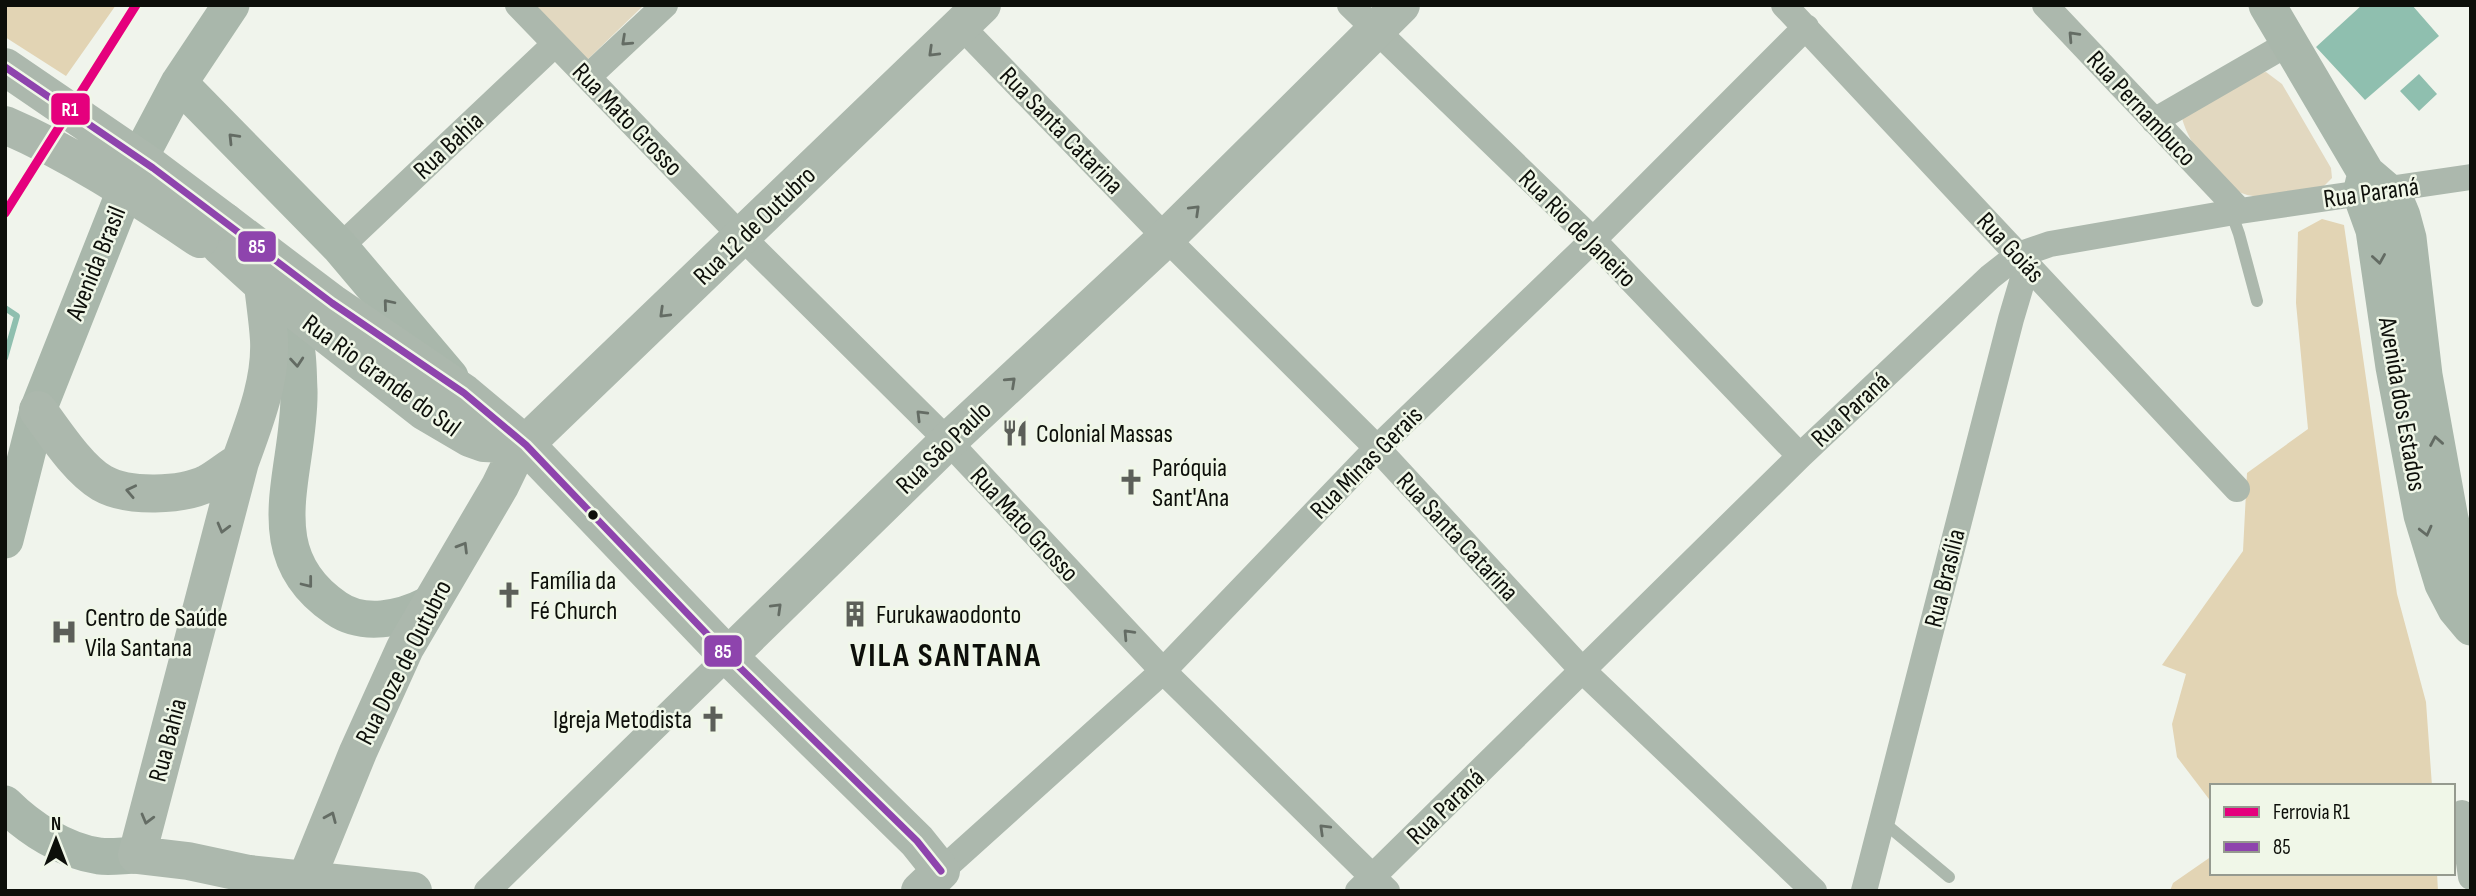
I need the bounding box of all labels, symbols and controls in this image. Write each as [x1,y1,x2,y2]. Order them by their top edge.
one-way arrow [2069,31,2082,44]
one-way arrow [621,33,634,46]
one-way arrow [928,44,941,57]
street label: Rua Pernambuco [2080,45,2202,173]
street label: Rua Mato Grosso [565,57,688,183]
street label: Rua Santa Catarina [993,61,1129,201]
line badge: R1 [50,92,91,126]
text: R1 [62,99,79,122]
street label: Rua Bahia [407,106,491,186]
one-way arrow [229,134,241,146]
street label: Rua 12 de Outubro [688,160,823,292]
street label: Rua Rio de Janeiro [1512,164,1642,294]
street label: Rua Paraná [2322,171,2421,216]
street label: Avenida Brasil [59,202,133,326]
one-way arrow [1187,205,1200,218]
street label: Rua Goiás [1970,206,2050,290]
line badge: 85 [237,230,277,263]
text: 85 [248,236,266,259]
one-way arrow [2371,253,2386,265]
one-way arrow [384,299,396,312]
one-way arrow [659,304,672,317]
street label: Rua Rio Grande do Sul [296,308,466,444]
street label: Avenida dos Estados [2371,314,2432,494]
one-way arrow [289,357,304,368]
street label: Rua Paraná [1805,366,1897,454]
one-way arrow [1003,378,1016,390]
street label: Rua São Paulo [890,395,998,501]
street label: Rua Minas Gerais [1304,400,1430,526]
one-way arrow [917,411,930,424]
restaurant icon: Colonial Massas [1000,418,1030,448]
place label: Colonial Massas [1036,419,1173,450]
one-way arrow [2429,435,2444,447]
place label: Paróquia Sant'Ana [1152,453,1229,514]
street label: Rua Mato Grosso [963,461,1085,589]
street label: Rua Santa Catarina [1389,466,1524,608]
church icon: Paróquia Sant'Ana [1116,467,1146,497]
one-way arrow [125,484,137,499]
unlabelled marker [586,508,600,522]
one-way arrow [216,521,231,533]
one-way arrow [2418,525,2432,537]
street label: Rua Brasília [1918,526,1973,631]
one-way arrow [455,542,468,555]
place label: Família da Fé Church [530,566,617,627]
street label: Rua Doze de Outubro [350,575,459,750]
one-way arrow [300,576,313,588]
church icon: Família da Fé Church [494,580,524,610]
building icon: Furukawaodonto [840,599,870,629]
place label: Furukawaodonto [876,600,1021,631]
place label: Centro de Saúde Vila Santana [85,603,228,664]
one-way arrow [769,604,782,617]
hospital icon: Centro de Saúde Vila Santana [49,617,79,647]
one-way arrow [1124,629,1137,642]
line badge: 85 [703,634,743,668]
district label: VILA SANTANA [850,636,1042,676]
text: 85 [714,641,732,664]
street label: Rua Bahia [143,695,194,785]
church icon: Igreja Metodista [698,704,728,734]
place label: Igreja Metodista [553,705,692,736]
street label: Rua Paraná [1401,763,1491,852]
legend [2210,784,2455,875]
text: Ferrovia R1 [2273,800,2351,825]
north arrow [21,805,91,875]
one-way arrow [323,812,337,824]
text: N [51,813,61,836]
one-way arrow [141,813,155,825]
one-way arrow [1320,824,1333,837]
text: 85 [2273,835,2291,860]

